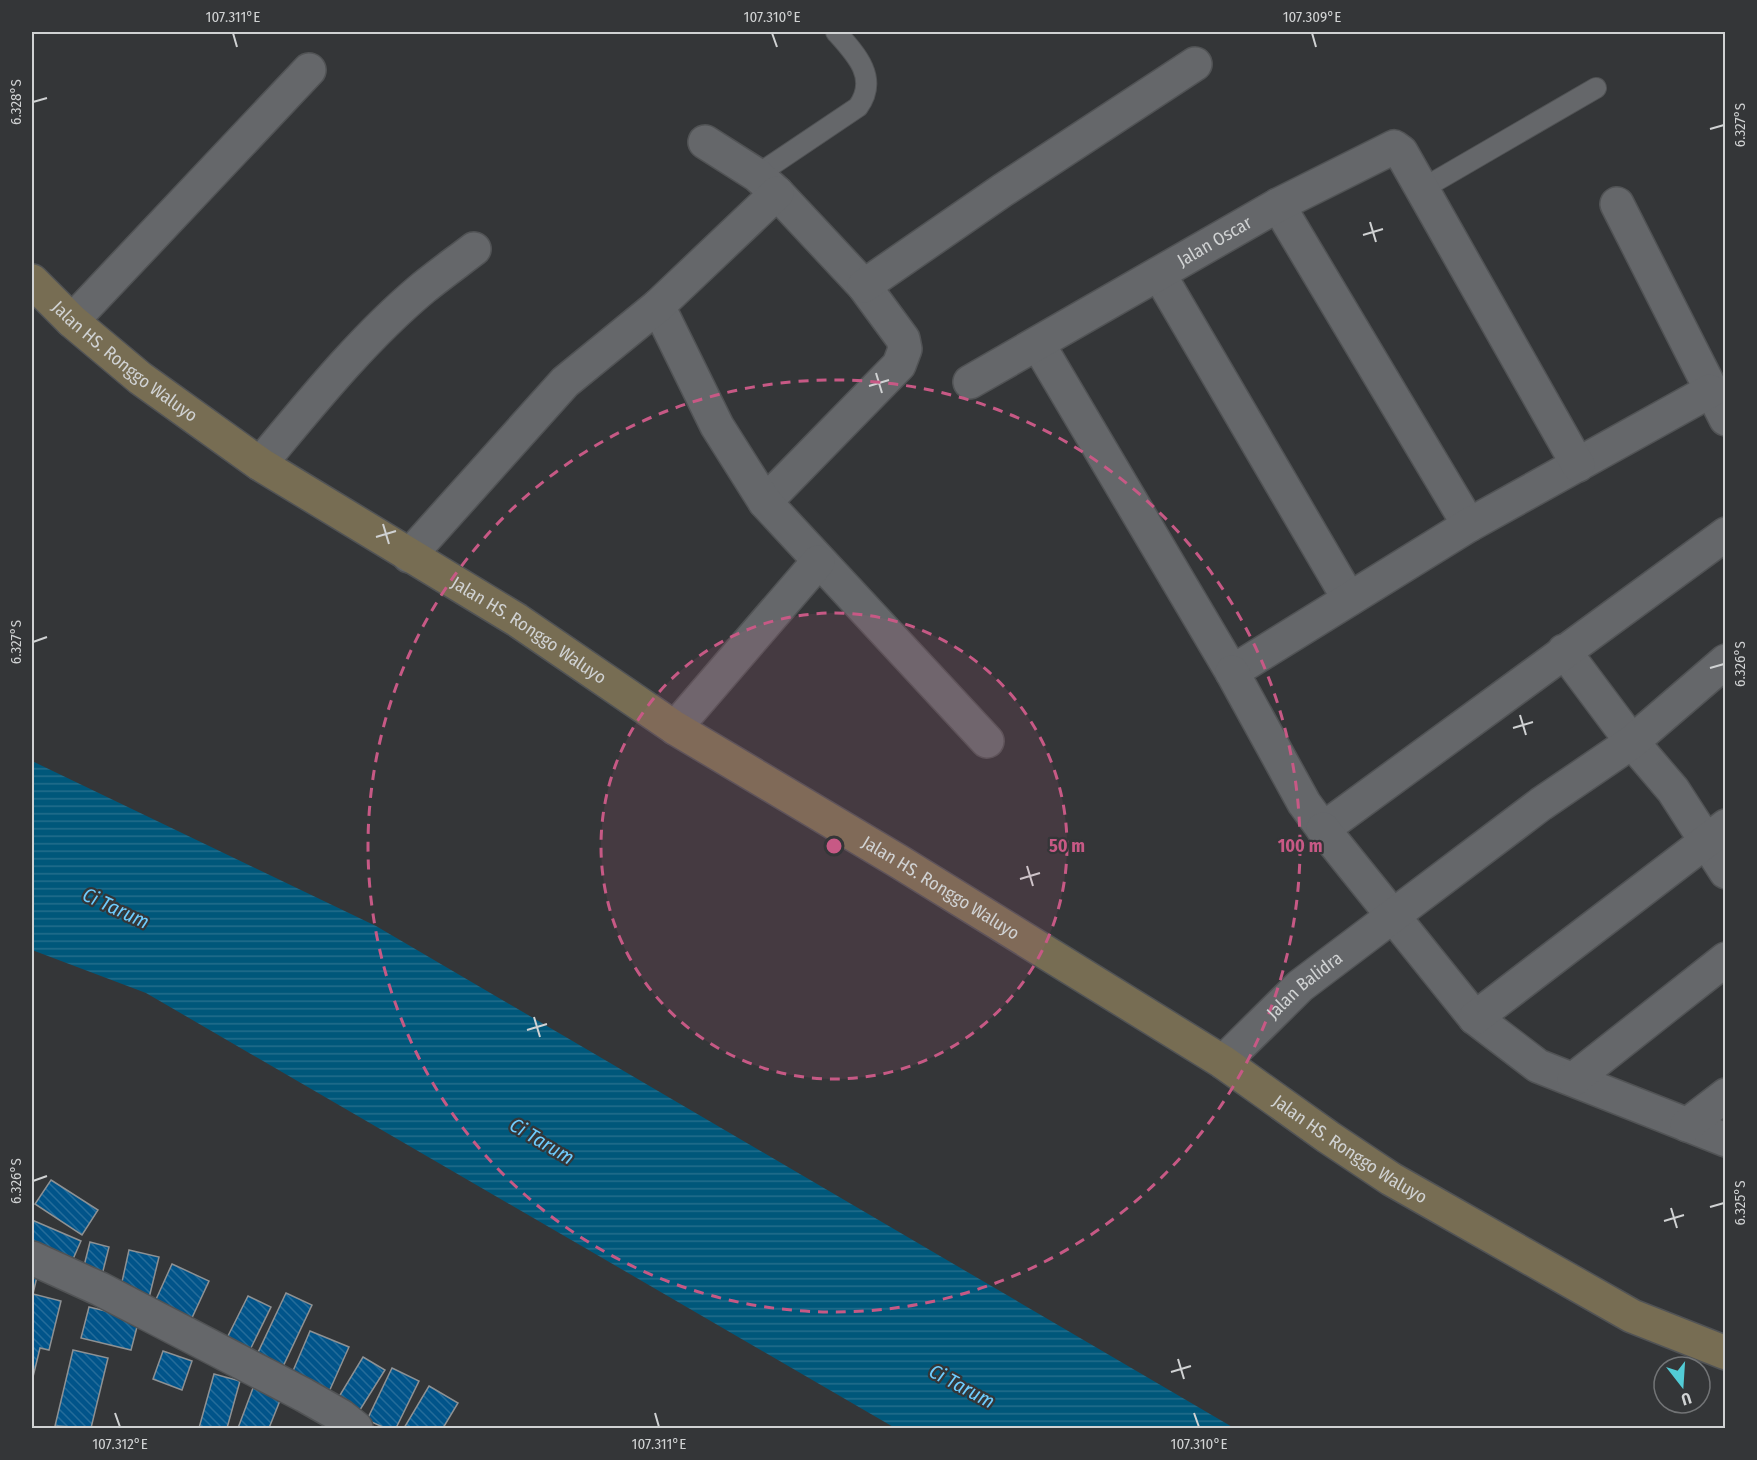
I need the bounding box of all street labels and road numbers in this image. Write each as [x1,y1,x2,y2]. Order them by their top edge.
street label: Jalan Oscar [1173,211,1256,272]
street label: Jalan HS. Ronggo Waluyo [47,296,202,427]
street label: Jalan HS. Ronggo Waluyo [447,572,611,689]
street label: Jalan HS. Ronggo Waluyo [858,831,1024,944]
street label: Jalan Balidra [1262,947,1347,1024]
street label: Jalan HS. Ronggo Waluyo [1269,1090,1431,1208]

